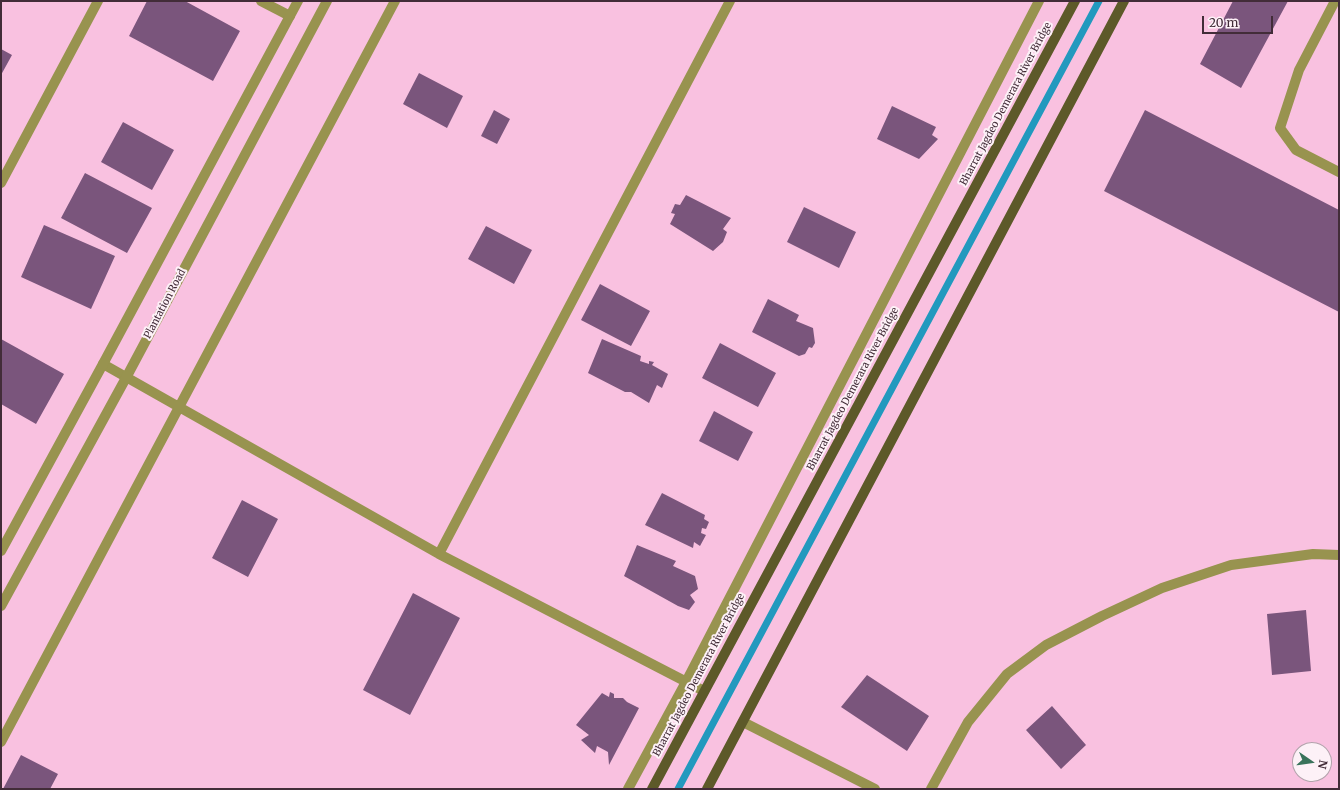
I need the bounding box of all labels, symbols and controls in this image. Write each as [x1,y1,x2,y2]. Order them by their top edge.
scale bar [1204,8,1275,34]
text: 20 m [1209,15,1238,30]
street label: Bharrat Jagdeo Demerara River Bridge [958,21,1054,187]
street label: Plantation Road [142,267,188,341]
street label: Bharrat Jagdeo Demerara River Bridge [805,306,901,472]
street label: Bharrat Jagdeo Demerara River Bridge [651,592,747,758]
north arrow [1292,742,1332,782]
text: N [1315,759,1331,770]

